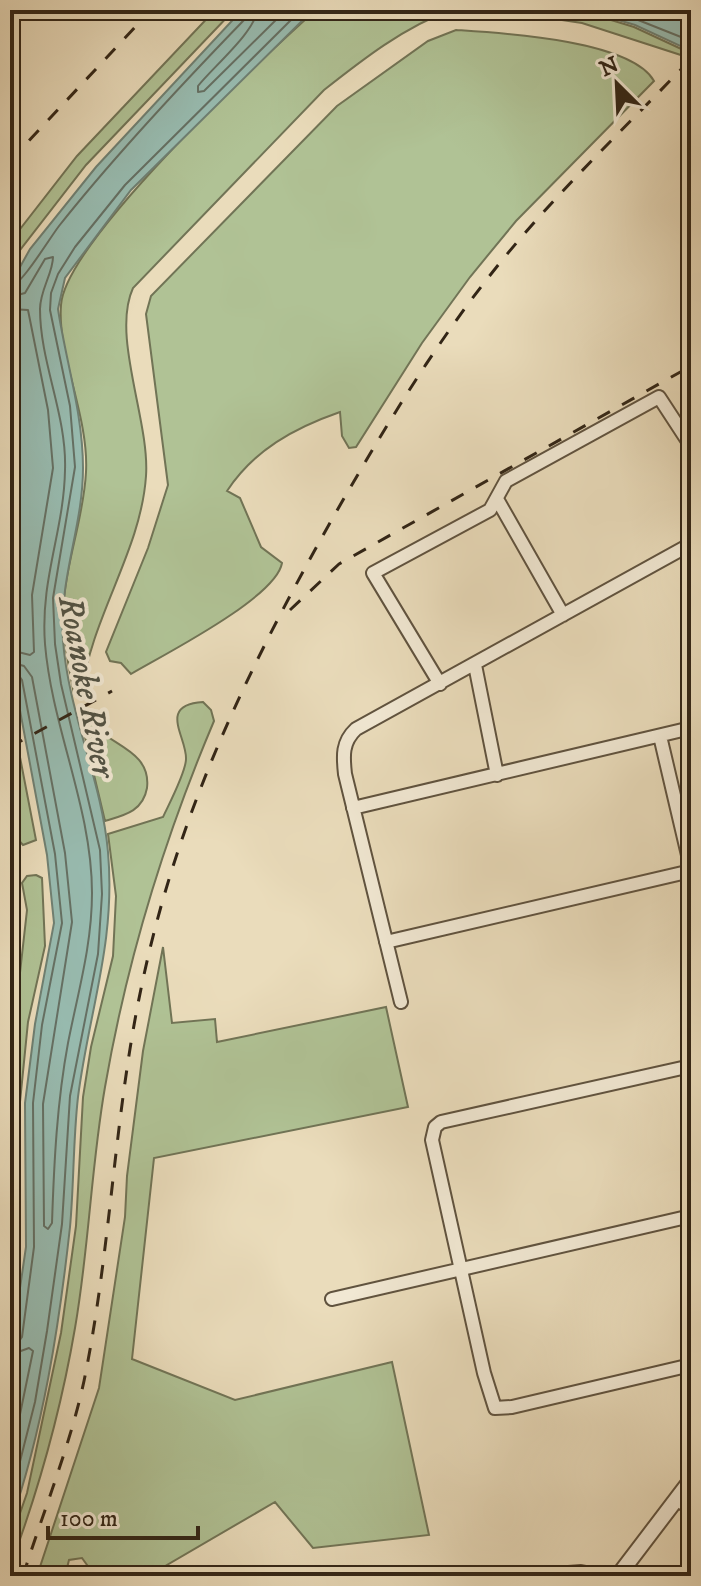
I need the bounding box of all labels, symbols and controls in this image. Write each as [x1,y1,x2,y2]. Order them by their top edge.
north arrow [577,44,657,124]
text: N [596,51,623,83]
water label: Roanoke River [48,591,125,784]
scale bar [48,1490,198,1540]
text: 100 m [60,1504,118,1534]

